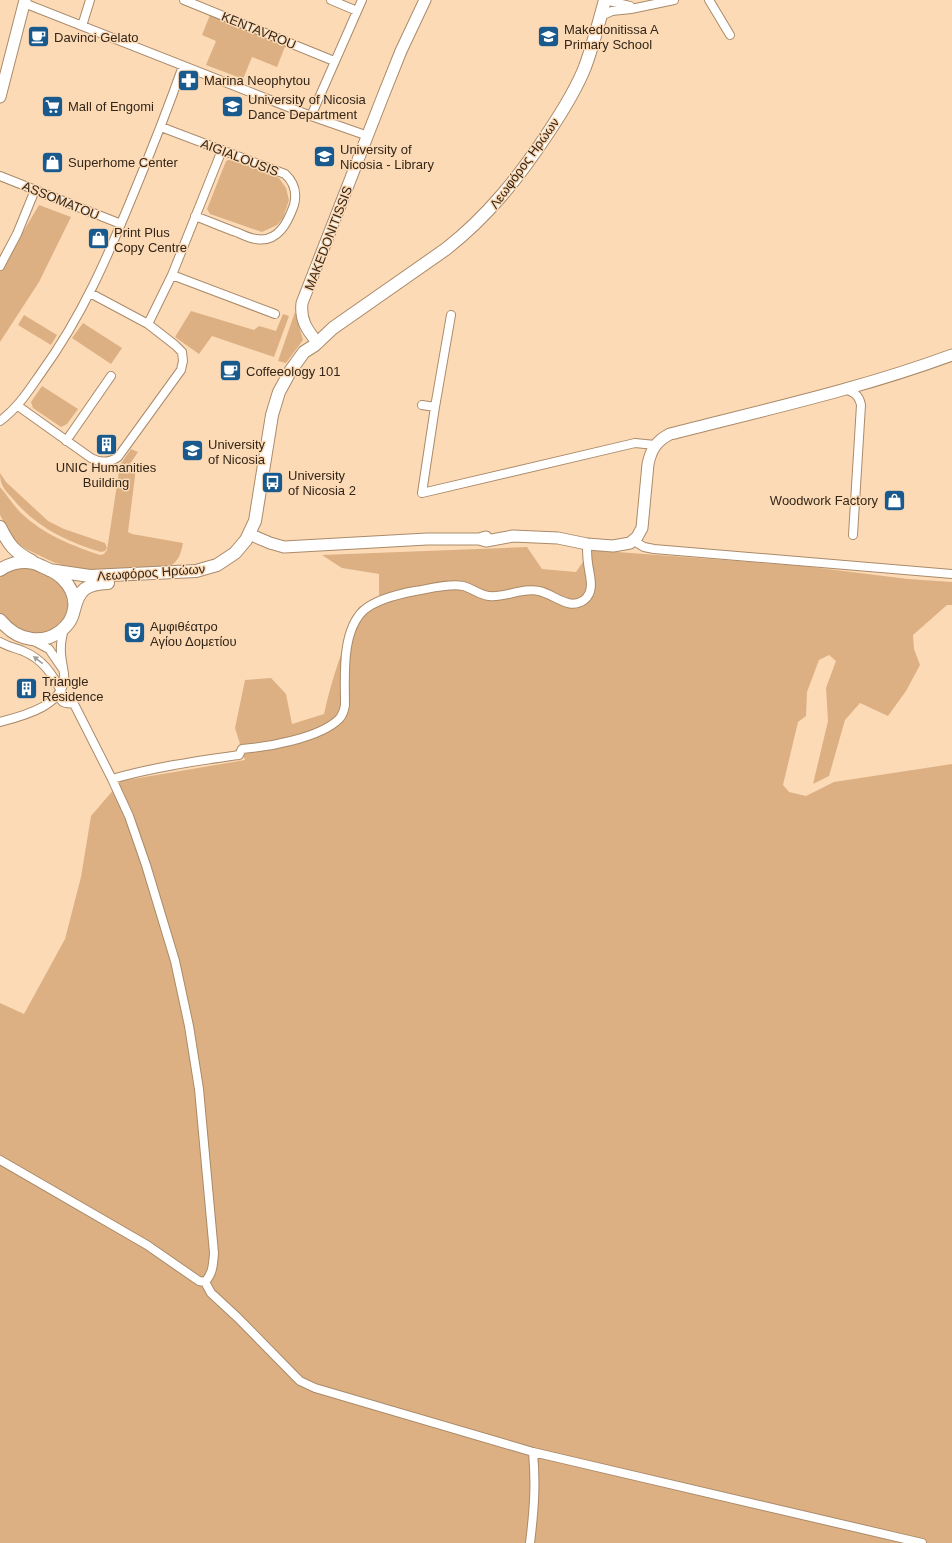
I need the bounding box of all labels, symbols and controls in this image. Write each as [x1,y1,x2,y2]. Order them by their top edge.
street label: KENTAVROU [219,9,298,52]
place label: Makedonitissa A Primary School [564,22,659,52]
school or university icon: Makedonitissa A Primary School [536,23,562,49]
cafe icon: Davinci Gelato [26,24,52,50]
place label: Davinci Gelato [54,30,139,45]
pharmacy icon: Marina Neophytou [175,67,201,93]
place label: Marina Neophytou [204,73,310,88]
place label: University of Nicosia Dance Department [248,92,367,122]
supermarket icon: Mall of Engomi [40,93,66,119]
school or university icon: University of Nicosia Dance Department [219,93,245,119]
place label: Mall of Engomi [68,99,154,114]
street label: Λεωφόρος Ηρώων [486,115,562,212]
street label: AIGIALOUSIS [199,136,281,179]
place label: University of Nicosia - Library [340,142,434,172]
school or university icon: University of Nicosia - Library [311,143,337,169]
shop icon: Superhome Center [39,149,65,175]
place label: Superhome Center [68,155,179,170]
street label: ASSOMATOU [20,178,102,223]
street label: MAKEDONITISSIS [302,184,355,292]
place label: Print Plus Copy Centre [114,225,187,255]
shop icon: Print Plus Copy Centre [86,226,112,252]
cafe icon: Coffeeology 101 [218,358,244,384]
place label: Coffeeology 101 [246,364,340,379]
building icon: UNIC Humanities Building [93,432,119,458]
place label: University of Nicosia [208,437,266,467]
school or university icon: University of Nicosia [180,438,206,464]
place label: UNIC Humanities Building [56,460,157,490]
place label: University of Nicosia 2 [288,468,356,498]
bus stop icon: University of Nicosia 2 [259,469,285,495]
shop icon: Woodwork Factory [881,487,907,513]
place label: Woodwork Factory [770,493,878,508]
street label: Λεωφόρος Ηρώων [96,561,206,584]
place label: Αμφιθέατρο Αγίου Δομετίου [150,619,237,649]
theatre icon: Αμφιθέατρο Αγίου Δομετίου [122,620,148,646]
one-way arrow [33,656,43,664]
place label: Triangle Residence [42,674,103,704]
building icon: Triangle Residence [13,675,39,701]

